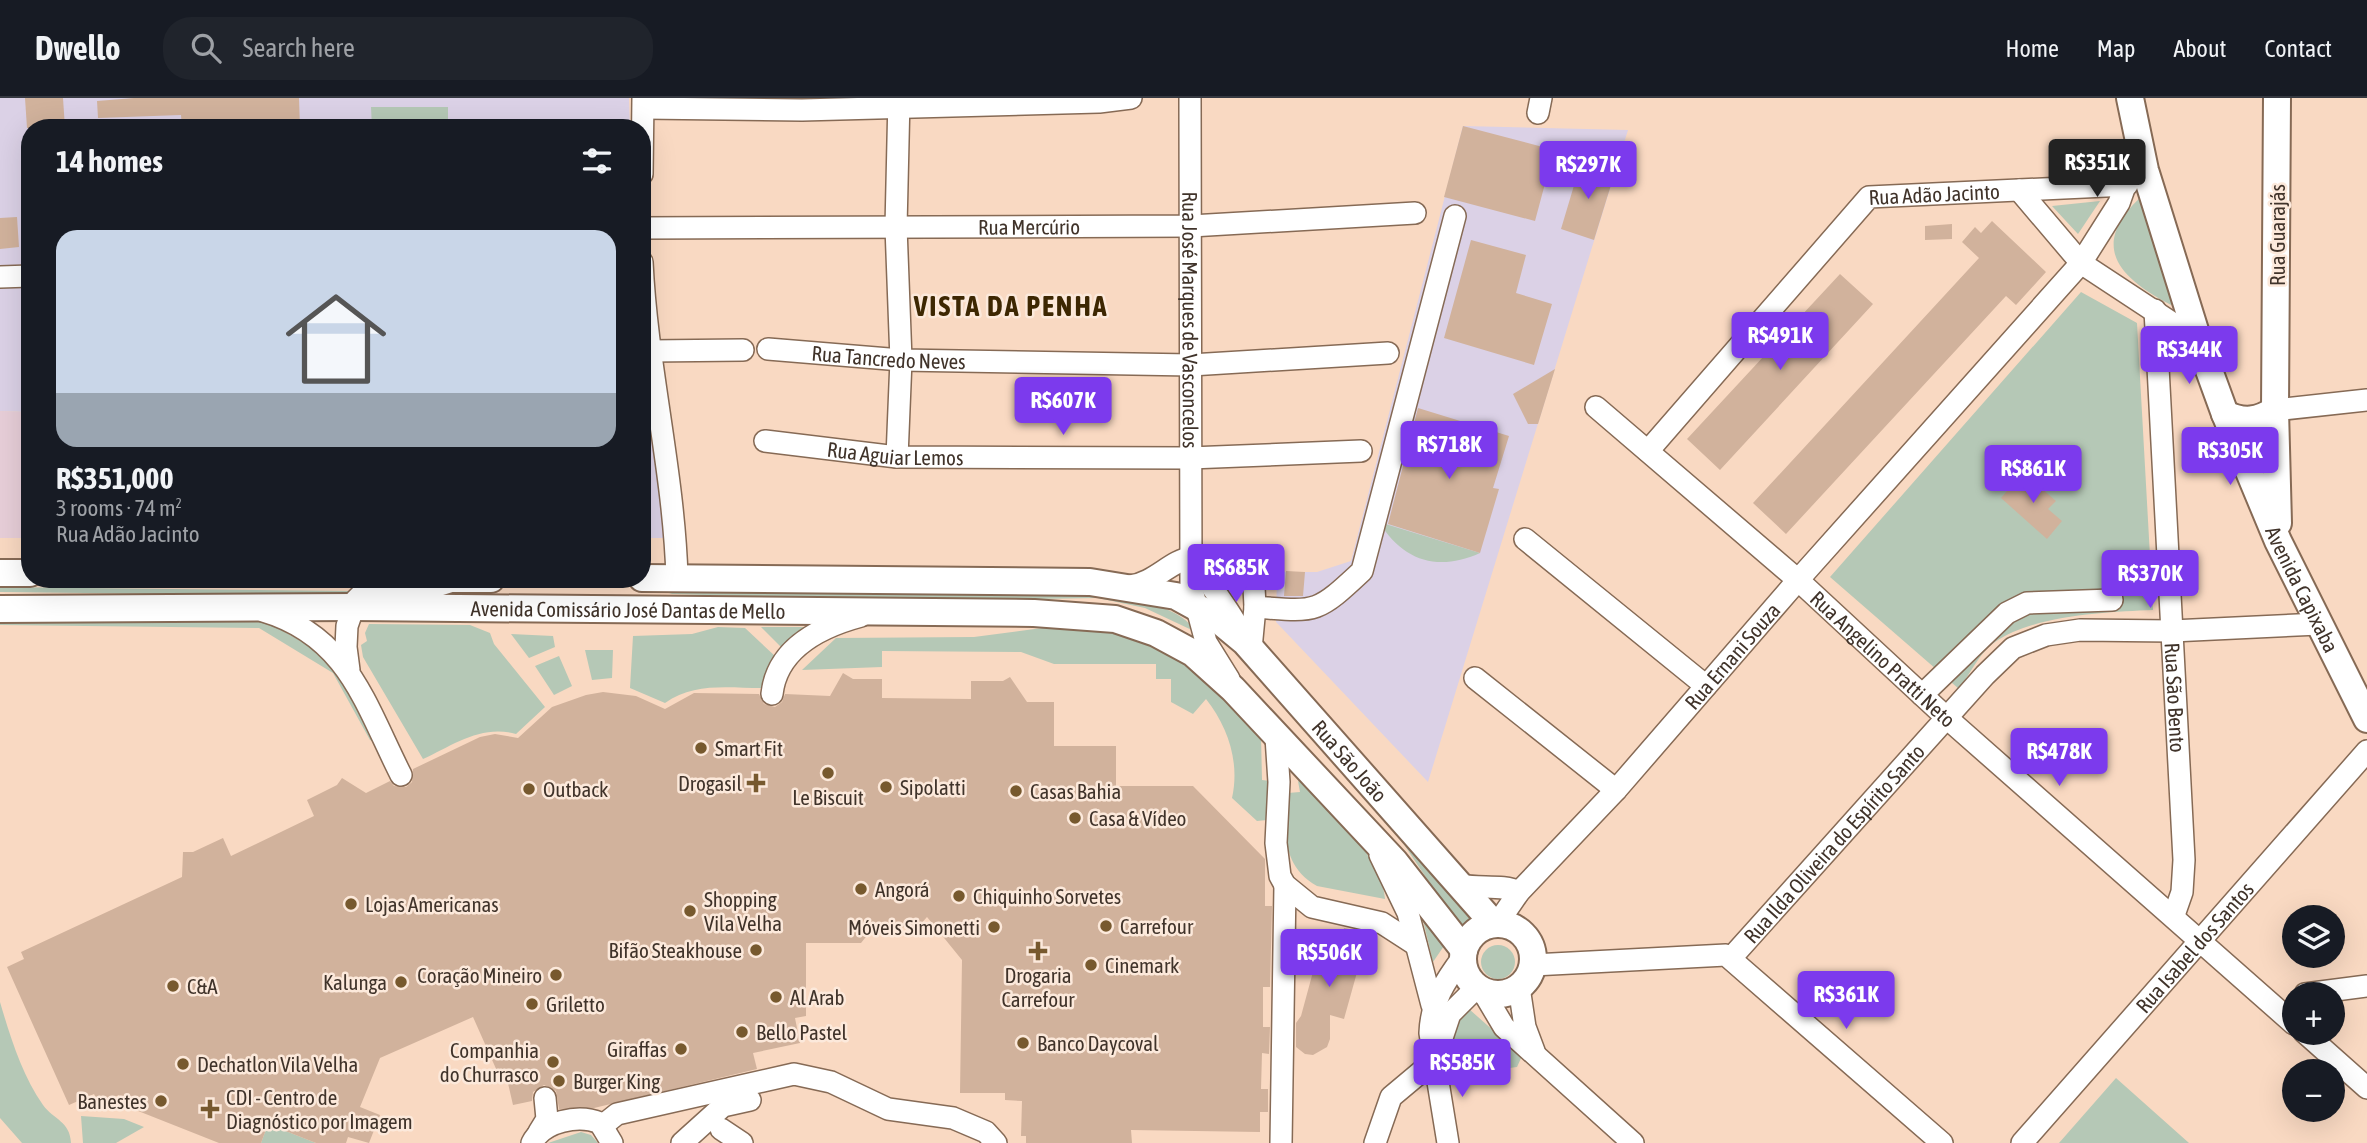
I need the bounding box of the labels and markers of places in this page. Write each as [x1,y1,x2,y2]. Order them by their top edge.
pin: R$351K [2040,140,2154,199]
pin: R$297K [1531,141,1645,201]
pin: R$491K [1723,313,1837,372]
pin: R$344K [2132,327,2246,386]
pin: R$607K [1006,378,1120,437]
pin: R$718K [1392,422,1506,481]
pin: R$305K [2173,428,2287,487]
pin: R$861K [1976,446,2090,505]
pin: R$685K [1179,545,1293,604]
pin: R$370K [2093,550,2207,610]
pin: R$478K [2002,728,2116,788]
place label: Smart Fit [715,736,783,760]
marker: Smart Fit [693,740,709,756]
marker: Le Biscuit [820,765,836,781]
place label: Drogasil [678,771,742,795]
marker: Drogasil [748,775,764,791]
place label: Sipolatti [900,775,966,799]
place label: Outback [543,777,608,801]
marker: Sipolatti [878,779,894,795]
place label: Casas Bahia [1030,779,1121,803]
marker: Outback [521,781,537,797]
marker: Casas Bahia [1008,783,1024,799]
place label: Le Biscuit [792,785,864,809]
place label: Casa & Vídeo [1089,806,1186,830]
marker: Casa & Vídeo [1067,810,1083,826]
place label: Angorá [875,877,930,901]
marker: Angorá [853,881,869,897]
place label: Chiquinho Sorvetes [973,884,1121,908]
place label: Shopping Vila Velha [704,887,782,935]
marker: Chiquinho Sorvetes [951,888,967,904]
place label: Lojas Americanas [365,892,499,916]
marker: Lojas Americanas [343,896,359,912]
marker: Shopping Vila Velha [682,903,698,919]
place label: Carrefour [1120,914,1194,938]
place label: Móveis Simonetti [848,915,980,939]
marker: Carrefour [1098,918,1114,934]
marker: Móveis Simonetti [986,919,1002,935]
pin: R$506K [1272,930,1386,989]
place label: Bifão Steakhouse [609,938,742,962]
marker: Bifão Steakhouse [748,942,764,958]
marker: Drogaria Carrefour [1030,943,1046,959]
place label: Cinemark [1105,953,1179,977]
marker: Cinemark [1083,957,1099,973]
place label: Coração Mineiro [417,963,542,987]
place label: Drogaria Carrefour [1001,963,1075,1011]
marker: Coração Mineiro [548,967,564,983]
place label: Kalunga [323,970,387,994]
pin: R$361K [1789,972,1903,1031]
place label: C&A [187,974,218,998]
marker: Kalunga [393,974,409,990]
marker: C&A [165,978,181,994]
place label: Al Arab [790,985,845,1009]
marker: Al Arab [768,989,784,1005]
place label: Griletto [546,992,605,1016]
marker: Griletto [524,996,540,1012]
place label: Bello Pastel [756,1020,848,1044]
marker: Bello Pastel [734,1024,750,1040]
place label: Banco Daycoval [1037,1031,1159,1055]
marker: Banco Daycoval [1015,1035,1031,1051]
place label: Giraffas [607,1037,667,1061]
place label: Companhia do Churrasco [440,1038,539,1086]
pin: R$585K [1405,1040,1519,1099]
marker: Giraffas [673,1041,689,1057]
place label: Dechatlon Vila Velha [197,1052,358,1076]
marker: Companhia do Churrasco [545,1054,561,1070]
marker: Dechatlon Vila Velha [175,1056,191,1072]
place label: Burger King [573,1069,660,1093]
marker: Burger King [551,1073,567,1089]
place label: CDI - Centro de Diagnóstico por Imagem [226,1085,413,1133]
place label: Banestes [77,1089,147,1113]
marker: Banestes [153,1093,169,1109]
marker: CDI - Centro de Diagnóstico por Imagem [200,1099,220,1119]

